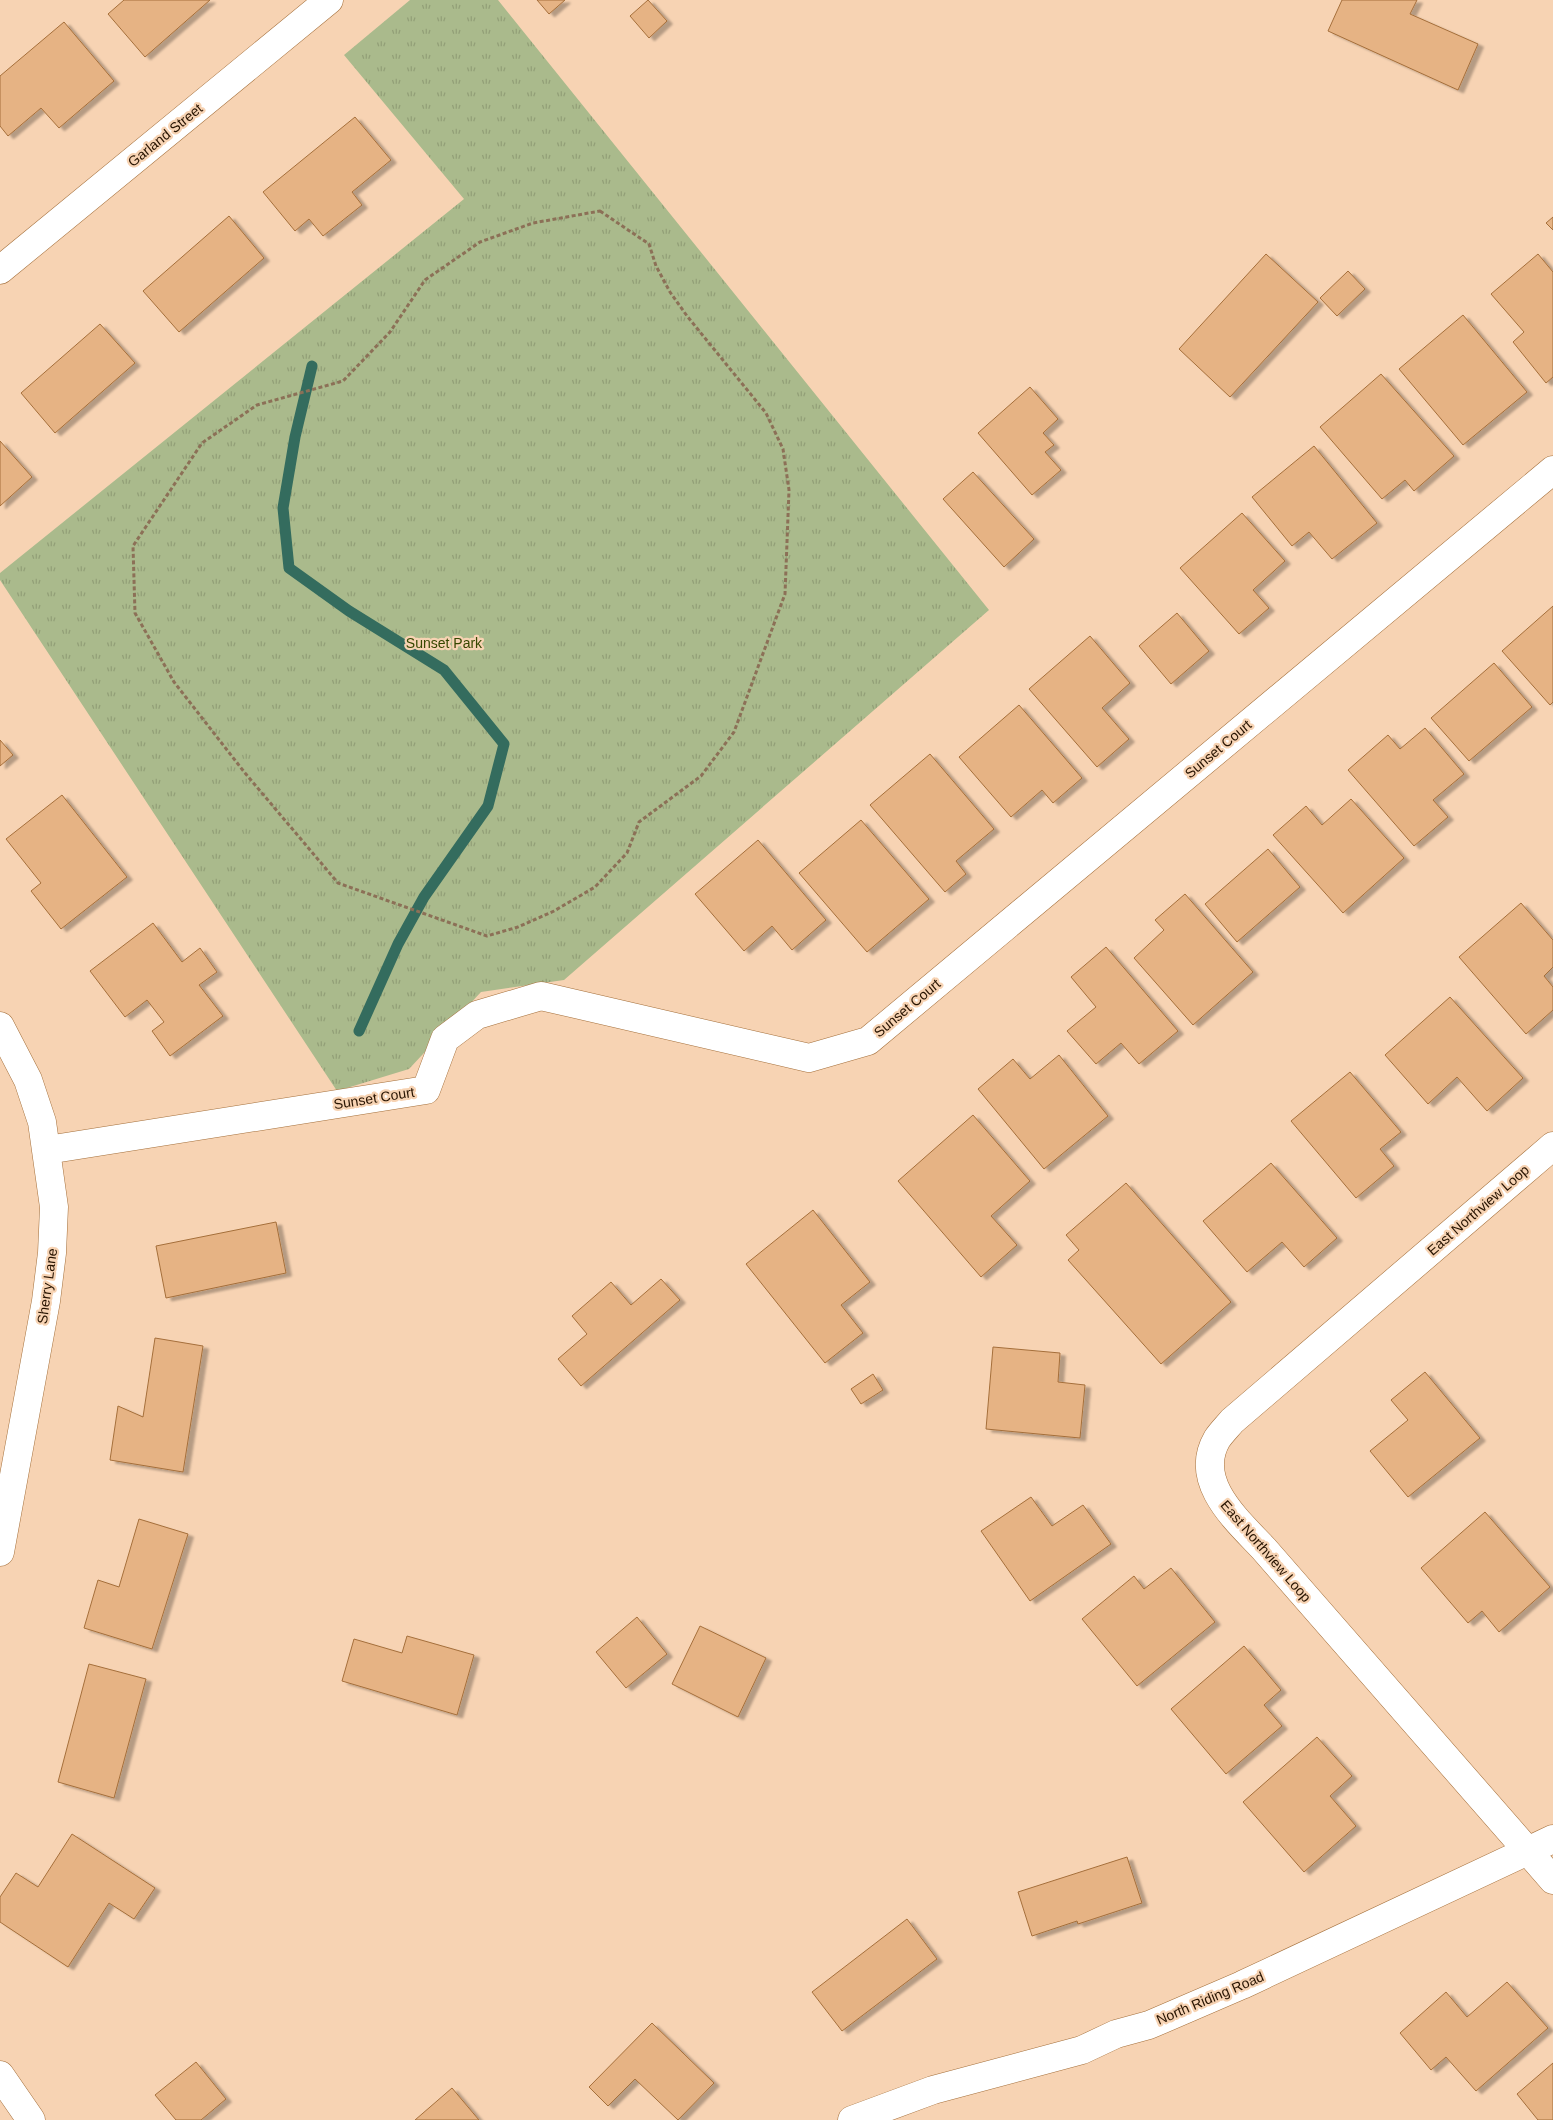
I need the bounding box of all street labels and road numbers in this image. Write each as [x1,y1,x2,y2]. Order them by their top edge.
street label: Garland Street [125,100,205,170]
street label: Sunset Court [1182,717,1255,781]
street label: Sunset Court [871,976,944,1040]
street label: Sunset Court [332,1084,416,1112]
street label: East Northview Loop [1424,1161,1532,1258]
street label: Sherry Lane [34,1247,60,1325]
street label: East Northview Loop [1218,1497,1315,1605]
street label: North Riding Road [1154,1968,1266,2028]

